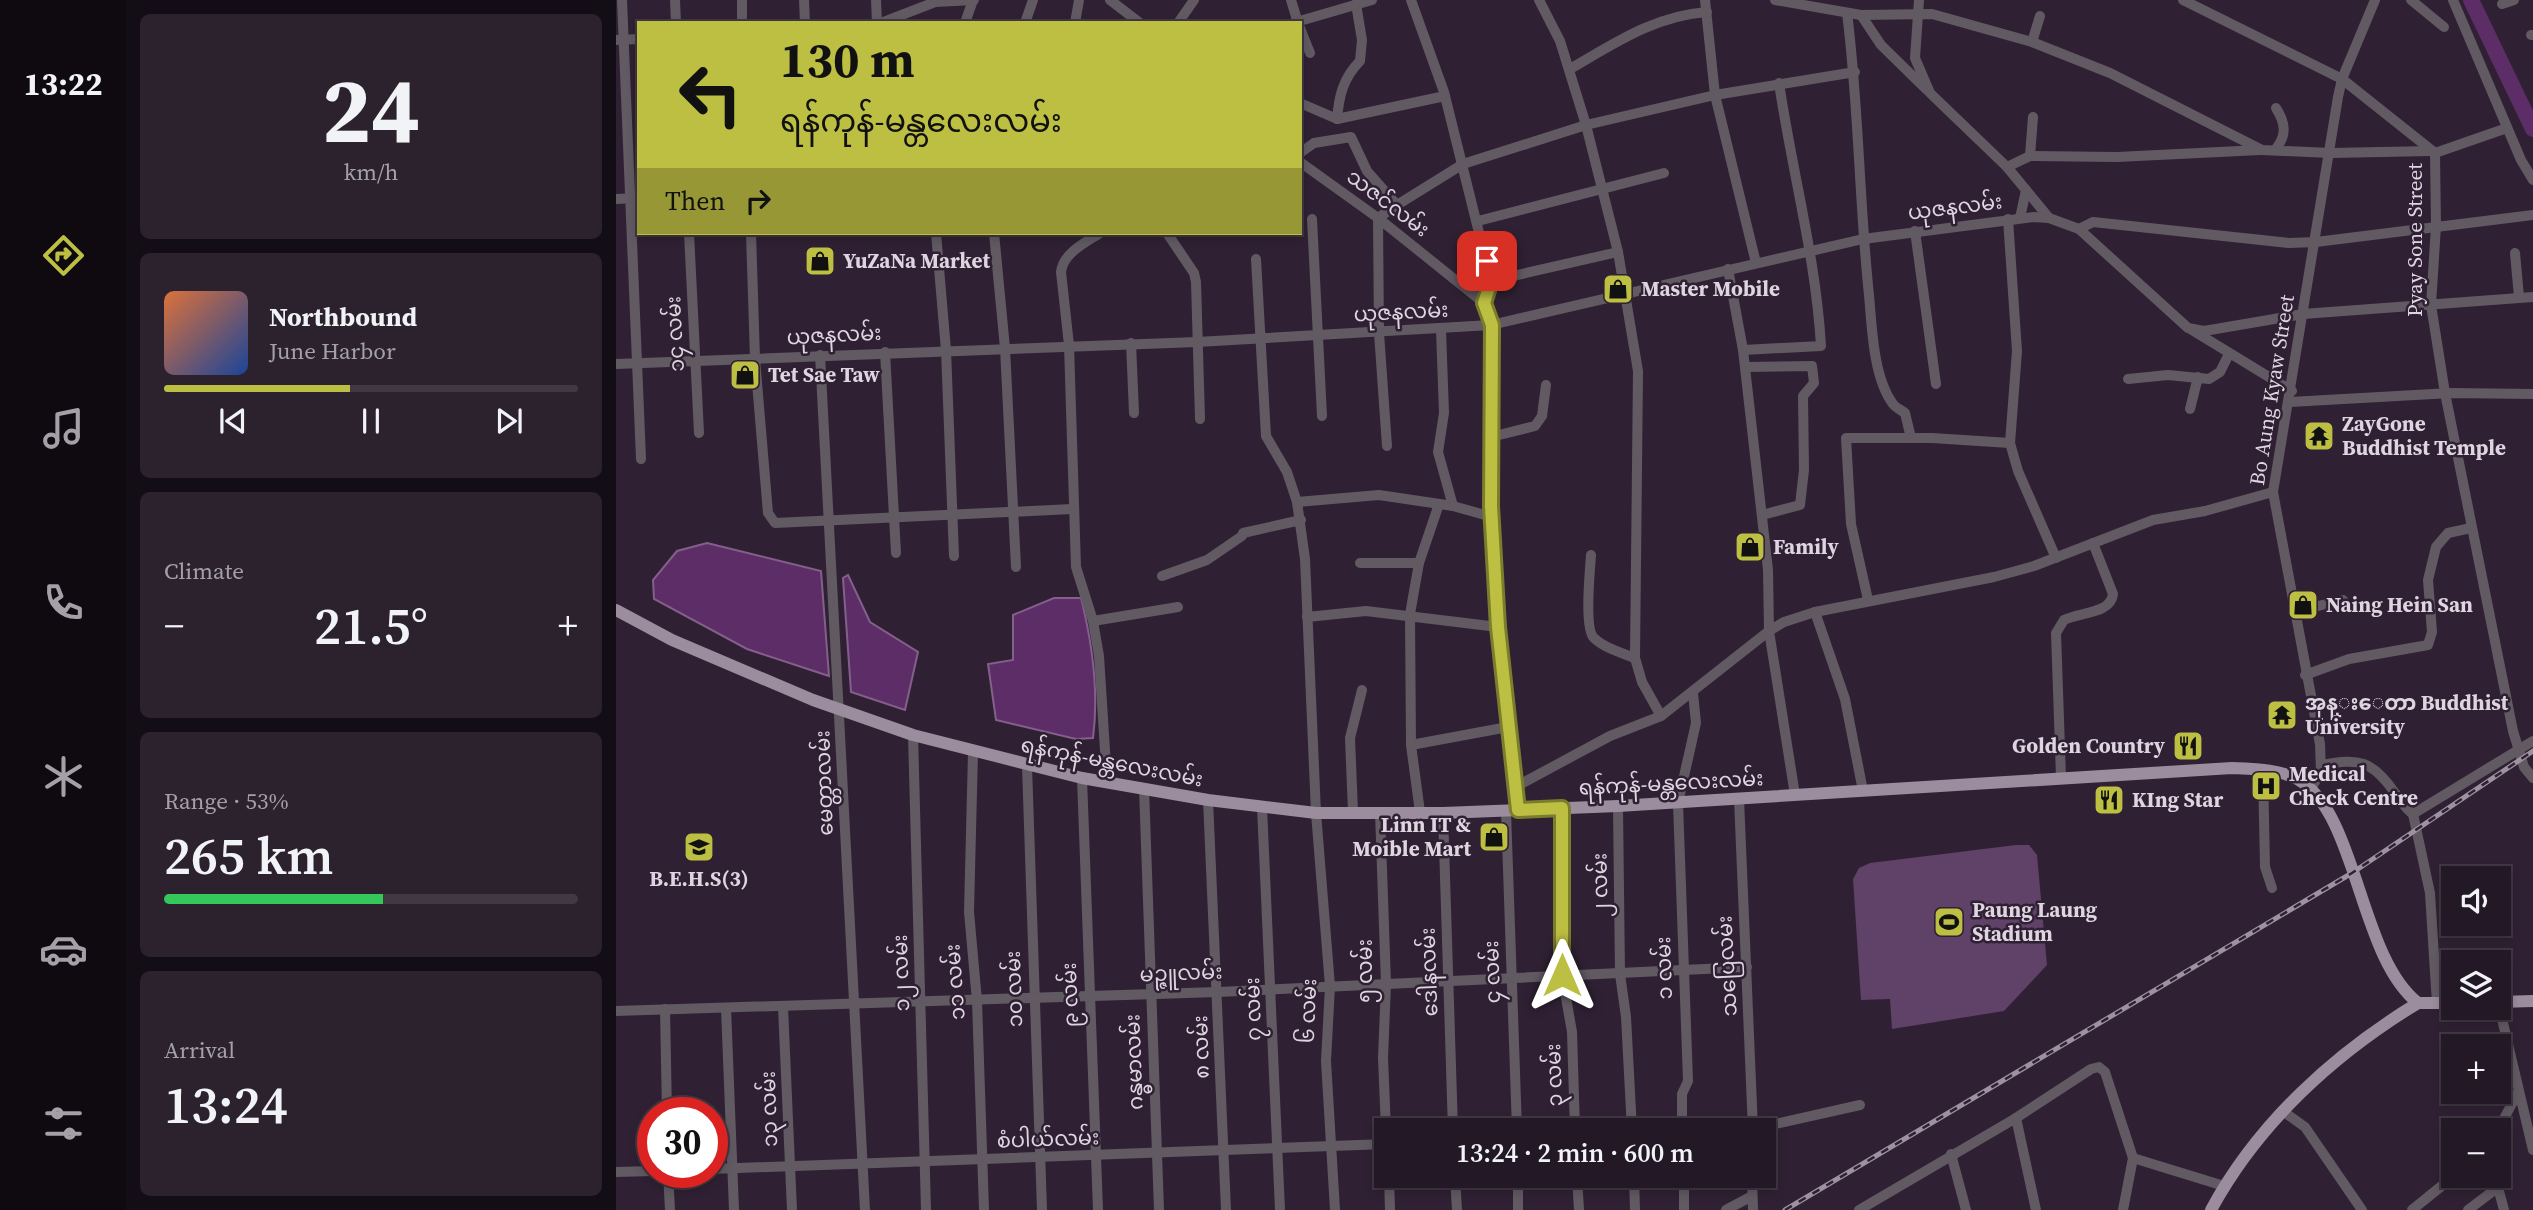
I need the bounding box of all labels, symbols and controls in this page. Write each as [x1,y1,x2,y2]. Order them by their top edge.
text: 130 m [780,26,915,93]
text: 24 [322,48,420,172]
icon: left [665,49,756,140]
text: 13:22 [24,62,102,106]
text: ရန်ကုန်-မန္တလေးလမ်း [780,99,1062,143]
text: km/h [344,156,398,188]
street label: သဇင်လမ်း [1341,161,1436,243]
street label: Pyay Sone Street [2400,163,2429,317]
icon: right [739,182,777,220]
text: Then [665,183,725,219]
street label: ယုဇနလမ်း [1906,185,2004,230]
icon: directions [39,231,88,280]
pin [1457,231,1517,291]
icon: arrive [1468,242,1506,280]
shop icon: YuZaNa Market [803,244,837,278]
place label: YuZaNa Market [843,246,990,275]
shop icon: Master Mobile [1601,272,1635,306]
place label: Master Mobile [1641,274,1780,303]
street label: Bo Aung Kyaw Street [2242,292,2301,487]
street label: ယုဇနလမ်း [1353,294,1449,331]
street label: ၁၄ လမ်း [657,295,694,373]
text: Northbound [269,299,417,335]
street label: ယုဇနလမ်း [786,317,882,354]
text: June Harbor [269,335,396,367]
shop icon: Tet Sae Taw [728,358,762,392]
place label: Tet Sae Taw [768,360,880,389]
icon: previous [214,402,252,440]
icon: pause [352,402,390,440]
icon: next [490,402,528,440]
icon: music [39,404,88,453]
place label: ZayGone Buddhist Temple [2342,409,2506,462]
temple icon: ZayGone Buddhist Temple [2302,419,2336,453]
shop icon: Family [1733,530,1767,564]
place label: Family [1773,532,1839,561]
text: Climate [164,555,244,587]
icon: phone [39,578,88,627]
shop icon: Naing Hein San [2286,588,2320,622]
text: 21.5° [314,590,428,661]
place label: Naing Hein San [2326,590,2473,619]
text: − [164,600,184,652]
text: + [558,600,578,652]
place label: အုန္းေတာ Buddhist University [2305,688,2509,741]
temple icon: အုန္းေတာ Buddhist University [2265,698,2299,732]
street label: ရန်ကုန်-မန္တလေးလမ်း [1018,729,1206,796]
restaurant icon: Golden Country [2171,729,2205,763]
street label: မေတ္တာလမ်း [806,730,843,836]
place label: Golden Country [2012,731,2166,760]
icon: climate [39,752,88,801]
place label: Medical Check Centre [2289,759,2418,812]
street label: ရန်ကုန်-မန္တလေးလမ်း [1578,762,1764,805]
hospital icon: Medical Check Centre [2249,769,2283,803]
restaurant icon: KIng Star [2092,783,2126,817]
text: Range · 53% [164,785,289,817]
place label: KIng Star [2132,785,2223,814]
place label: Linn IT & Moible Mart [1352,810,1471,863]
text: 265 km [164,820,333,891]
shop icon: Linn IT & Moible Mart [1477,820,1511,854]
school or university icon: B.E.H.S(3) [682,830,716,864]
street label: ၂ လမ်း [1583,853,1618,917]
place label: B.E.H.S(3) [649,864,749,893]
map controls [2441,866,2511,1188]
button: sound [2441,866,2511,936]
place label: Paung Laung Stadium [1972,895,2098,948]
sports icon: Paung Laung Stadium [1932,905,1966,939]
street label: သပြေလမ်း [1708,915,1747,1017]
icon: car [39,925,88,974]
street label: ဒေါနလမ်း [1411,927,1448,1017]
street label: ၁၂ လမ်း [884,934,919,1012]
street label: ၁ လမ်း [1647,936,1679,1000]
position arrow [1525,938,1599,1012]
street label: ၅ လမ်း [1349,939,1382,1003]
street label: ၄ လမ်း [1475,940,1510,1004]
street label: ၁၁ လမ်း [936,943,972,1021]
street label: ၁၀ လမ်း [997,950,1029,1028]
button: layers [2441,950,2511,1020]
street label: မဉ္ဇူလမ်း [1139,956,1223,991]
street label: ၉ လမ်း [1053,962,1088,1028]
street label: ၇ လမ်း [1236,977,1271,1041]
street label: ၆ လမ်း [1291,978,1323,1044]
street label: ဂန္ဓမာလမ်း [1116,1013,1153,1111]
street label: ၈ လမ်း [1184,1015,1216,1079]
text: Arrival [164,1034,235,1066]
button: + [2441,1034,2511,1104]
street label: ၃ လမ်း [1537,1043,1572,1107]
text: 13:24 [164,1069,288,1140]
street label: ၁၃ လမ်း [752,1070,787,1148]
speed limit sign: 30 [637,1097,728,1188]
icon: filters [39,1099,88,1148]
button: − [2441,1118,2511,1188]
street label: စံပါယ်လမ်း [996,1121,1100,1155]
text: 13:24 · 2 min · 600 m [1456,1135,1694,1171]

